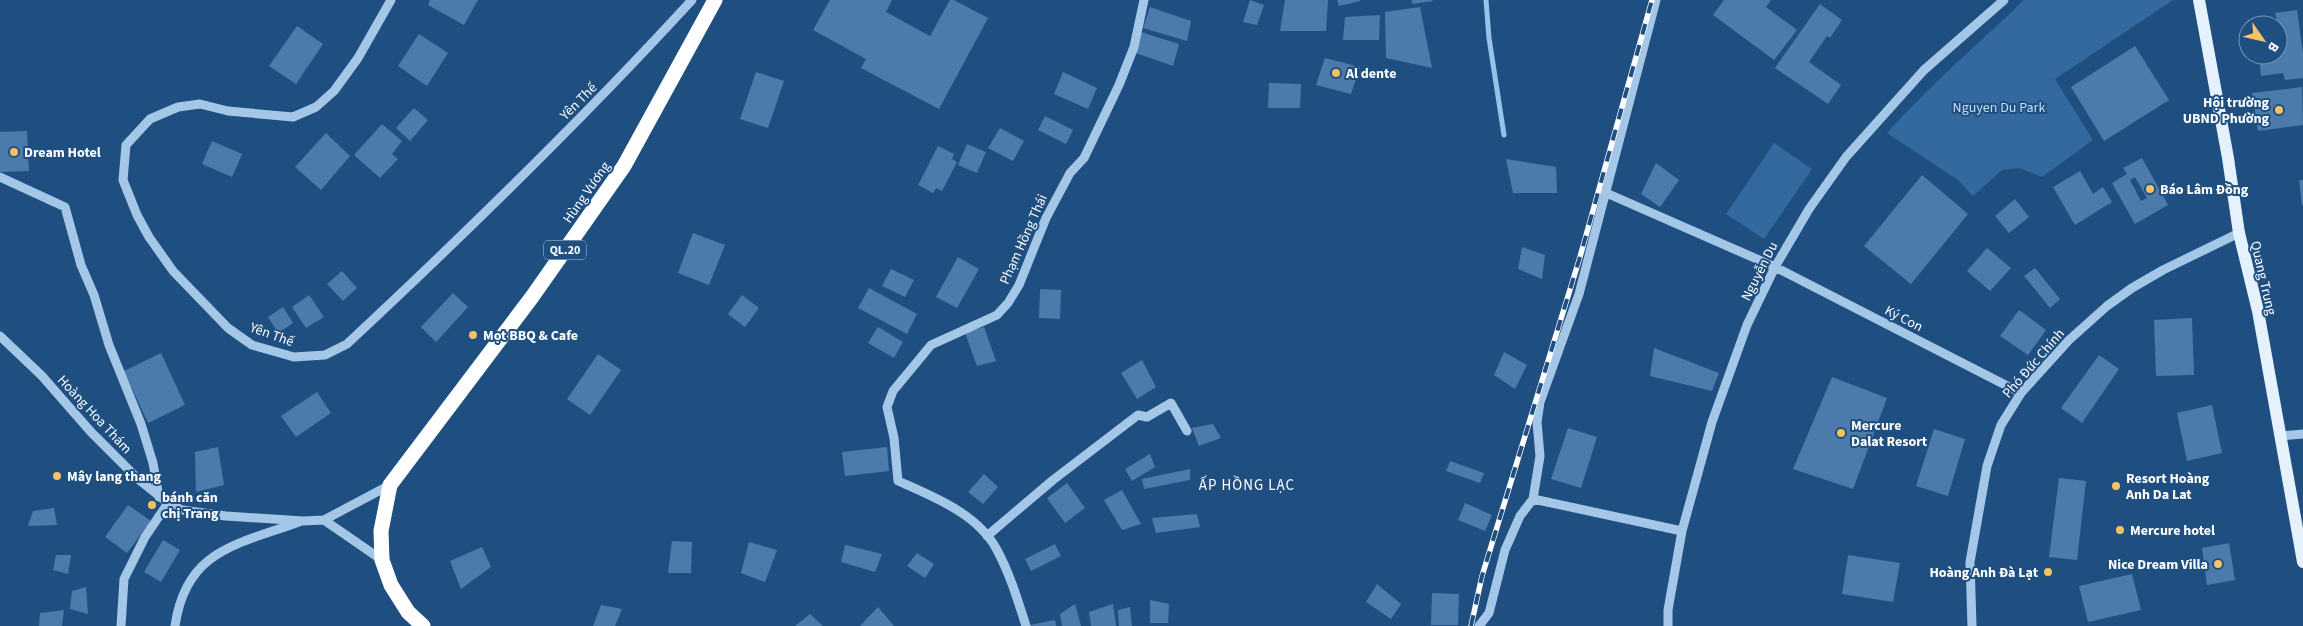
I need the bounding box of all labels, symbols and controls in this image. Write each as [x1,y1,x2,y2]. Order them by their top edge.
north arrow [2238,15,2288,65]
text: B [2262,38,2284,56]
place label: Al dente [1345,64,1396,84]
marker: Al dente [1330,67,1342,79]
street label: Yên Thế [555,78,603,126]
place label: Hội trường UBND Phường [2183,93,2270,129]
park label: Nguyen Du Park [1953,98,2045,118]
marker: Hội trường UBND Phường [2273,104,2285,116]
place label: Dream Hotel [24,143,101,163]
marker: Dream Hotel [8,146,20,158]
street label: Hùng Vương [558,158,615,227]
place label: Báo Lâm Đồng [2160,180,2249,200]
marker: Báo Lâm Đồng [2144,183,2156,195]
street label: Phạm Hồng Thái [995,191,1053,288]
street label: Nguyễn Du [1736,238,1783,304]
street label: Quang Trung [2245,239,2281,317]
road number: QL.20 [544,240,586,260]
street label: Ký Con [1881,301,1926,337]
street label: Yên Thế [246,317,297,352]
street label: Phó Đức Chính [1998,325,2069,403]
place label: Mọt BBQ & Cafe [483,326,578,346]
marker: Mọt BBQ & Cafe [467,329,479,341]
street label: Hoàng Hoa Thám [52,371,136,459]
place label: Mercure Dalat Resort [1851,416,1928,452]
marker: Mercure Dalat Resort [1835,427,1847,439]
place label: Mây lang thang [67,467,162,487]
place label: Resort Hoàng Anh Da Lat [2125,469,2210,505]
marker: Mây lang thang [51,470,63,482]
district label: ẤP HỒNG LẠC [1199,475,1295,496]
marker: Resort Hoàng Anh Da Lat [2110,480,2122,492]
place label: bánh căn chị Trang [162,488,219,524]
marker: bánh căn chị Trang [146,499,158,511]
place label: Mercure hotel [2130,521,2215,541]
marker: Mercure hotel [2114,524,2126,536]
place label: Nice Dream Villa [2108,555,2208,575]
marker: Nice Dream Villa [2212,558,2224,570]
place label: Hoàng Anh Đà Lạt [1929,563,2039,583]
marker: Hoàng Anh Đà Lạt [2042,566,2054,578]

